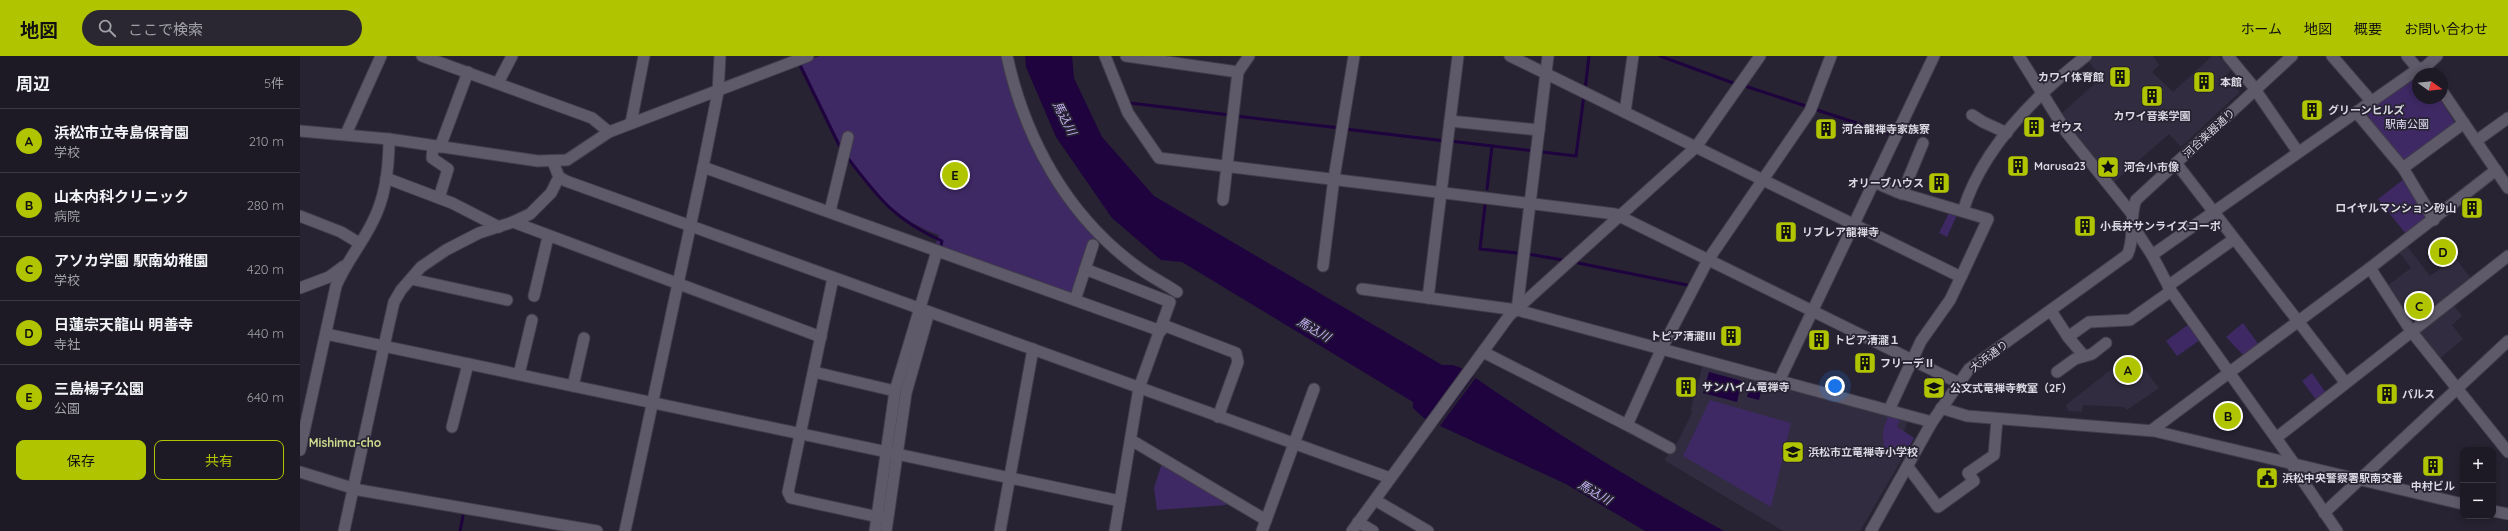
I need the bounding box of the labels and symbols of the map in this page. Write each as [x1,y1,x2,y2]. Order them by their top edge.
building icon: カワイ体育館 [2107,64,2133,90]
north arrow [2412,68,2448,104]
building icon: 本館 [2191,69,2217,95]
place label: カワイ体育館 [2038,70,2104,84]
place label: 本館 [2220,75,2242,89]
building icon: カワイ音楽学園 [2139,83,2165,109]
building icon: グリーンヒルズ [2299,97,2325,123]
water label: 馬込川 [1050,99,1081,139]
place label: グリーンヒルズ [2328,103,2404,117]
street label: 河合楽器通り [2180,105,2238,161]
place label: カワイ音楽学園 [2114,109,2191,123]
building icon: ゼウス [2021,114,2047,140]
building icon: 河合龍禅寺家族寮 [1813,116,1839,142]
park label: 駅南公園 [2385,117,2429,131]
place label: ゼウス [2050,120,2083,134]
place label: 河合龍禅寺家族寮 [1842,122,1930,136]
building icon: Marusa23 [2005,153,2031,179]
place icon: 河合小市像 [2095,154,2121,180]
place label: Marusa23 [2034,159,2086,173]
pin: E [942,160,968,190]
place label: 河合小市像 [2124,160,2179,174]
building icon: オリーブハウス [1926,170,1952,196]
place label: オリーブハウス [1848,176,1924,190]
building icon: ロイヤルマンション砂山 [2459,195,2485,221]
place label: ロイヤルマンション砂山 [2335,201,2456,215]
building icon: 小長井サンライズコーポ [2072,213,2098,239]
building icon: リブレア龍禅寺 [1773,219,1799,245]
place label: 小長井サンライズコーポ [2100,219,2221,233]
place label: リブレア龍禅寺 [1802,225,1879,239]
pin: D [2430,237,2456,267]
pin: C [2406,291,2432,321]
water label: 馬込川 [1295,314,1335,345]
building icon: トピア清瀧Ⅲ [1718,323,1744,349]
building icon: トピア清瀧１ [1806,327,1832,353]
place label: トピア清瀧Ⅲ [1650,329,1716,343]
place label: トピア清瀧１ [1834,333,1900,347]
street label: 大浜通り [1967,337,2011,375]
building icon: フリーデⅡ [1852,350,1878,376]
pin: A [2115,355,2141,385]
place label: フリーデⅡ [1880,356,1935,370]
building icon: サンハイム竜禅寺 [1673,374,1699,400]
school or university icon: 公文式竜禅寺教室（2F） [1921,375,1947,401]
your location [1825,376,1845,396]
place label: サンハイム竜禅寺 [1702,380,1790,394]
place label: 公文式竜禅寺教室（2F） [1950,381,2072,395]
building icon: パルス [2374,381,2400,407]
place label: パルス [2402,387,2435,401]
pin: B [2215,401,2241,431]
district label: Mishima-cho [309,435,382,450]
school or university icon: 浜松市立竜禅寺小学校 [1780,439,1806,465]
place label: 浜松市立竜禅寺小学校 [1808,445,1918,459]
building icon: 中村ビル [2420,453,2446,479]
public building icon: 浜松中央警察署駅南交番 [2254,465,2280,491]
place label: 浜松中央警察署駅南交番 [2282,471,2403,485]
water label: 馬込川 [1576,477,1616,508]
place label: 中村ビル [2411,479,2455,493]

